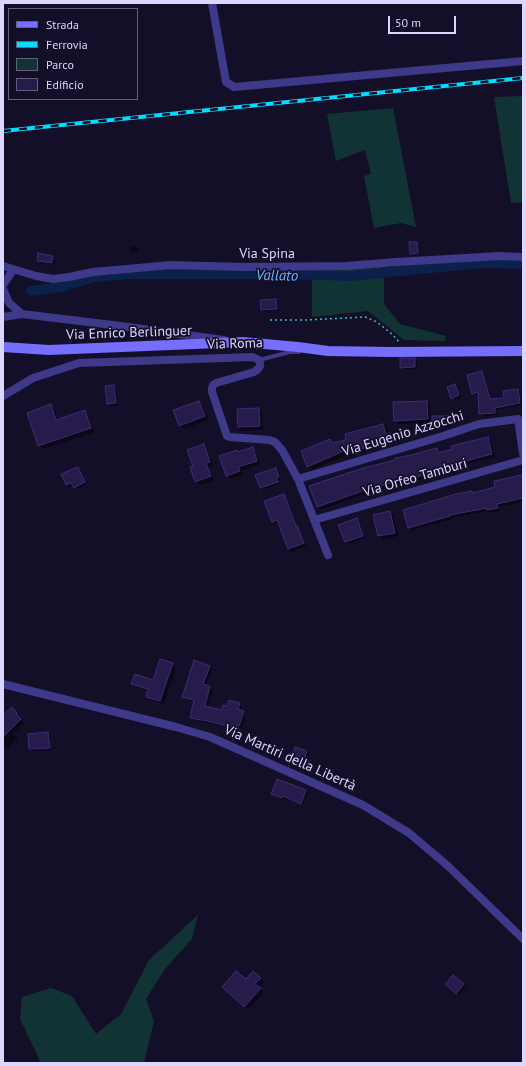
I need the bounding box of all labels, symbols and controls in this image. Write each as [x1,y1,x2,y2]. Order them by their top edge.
legend [8,8,138,100]
scale bar [390,8,458,34]
text: 50 m [395,15,421,30]
text: Strada [46,17,79,32]
text: Ferrovia [46,37,88,52]
text: Parco [46,57,74,72]
text: Edificio [46,77,84,92]
street label: Via Spina [239,246,295,262]
water label: Vallato [256,267,298,285]
street label: Via Enrico Berlinguer [66,322,192,344]
street label: Via Roma [207,335,263,353]
street label: Via Eugenio Azzocchi [340,408,466,460]
street label: Via Orfeo Tamburi [361,455,469,501]
street label: Via Martiri della Libertà [222,721,358,795]

